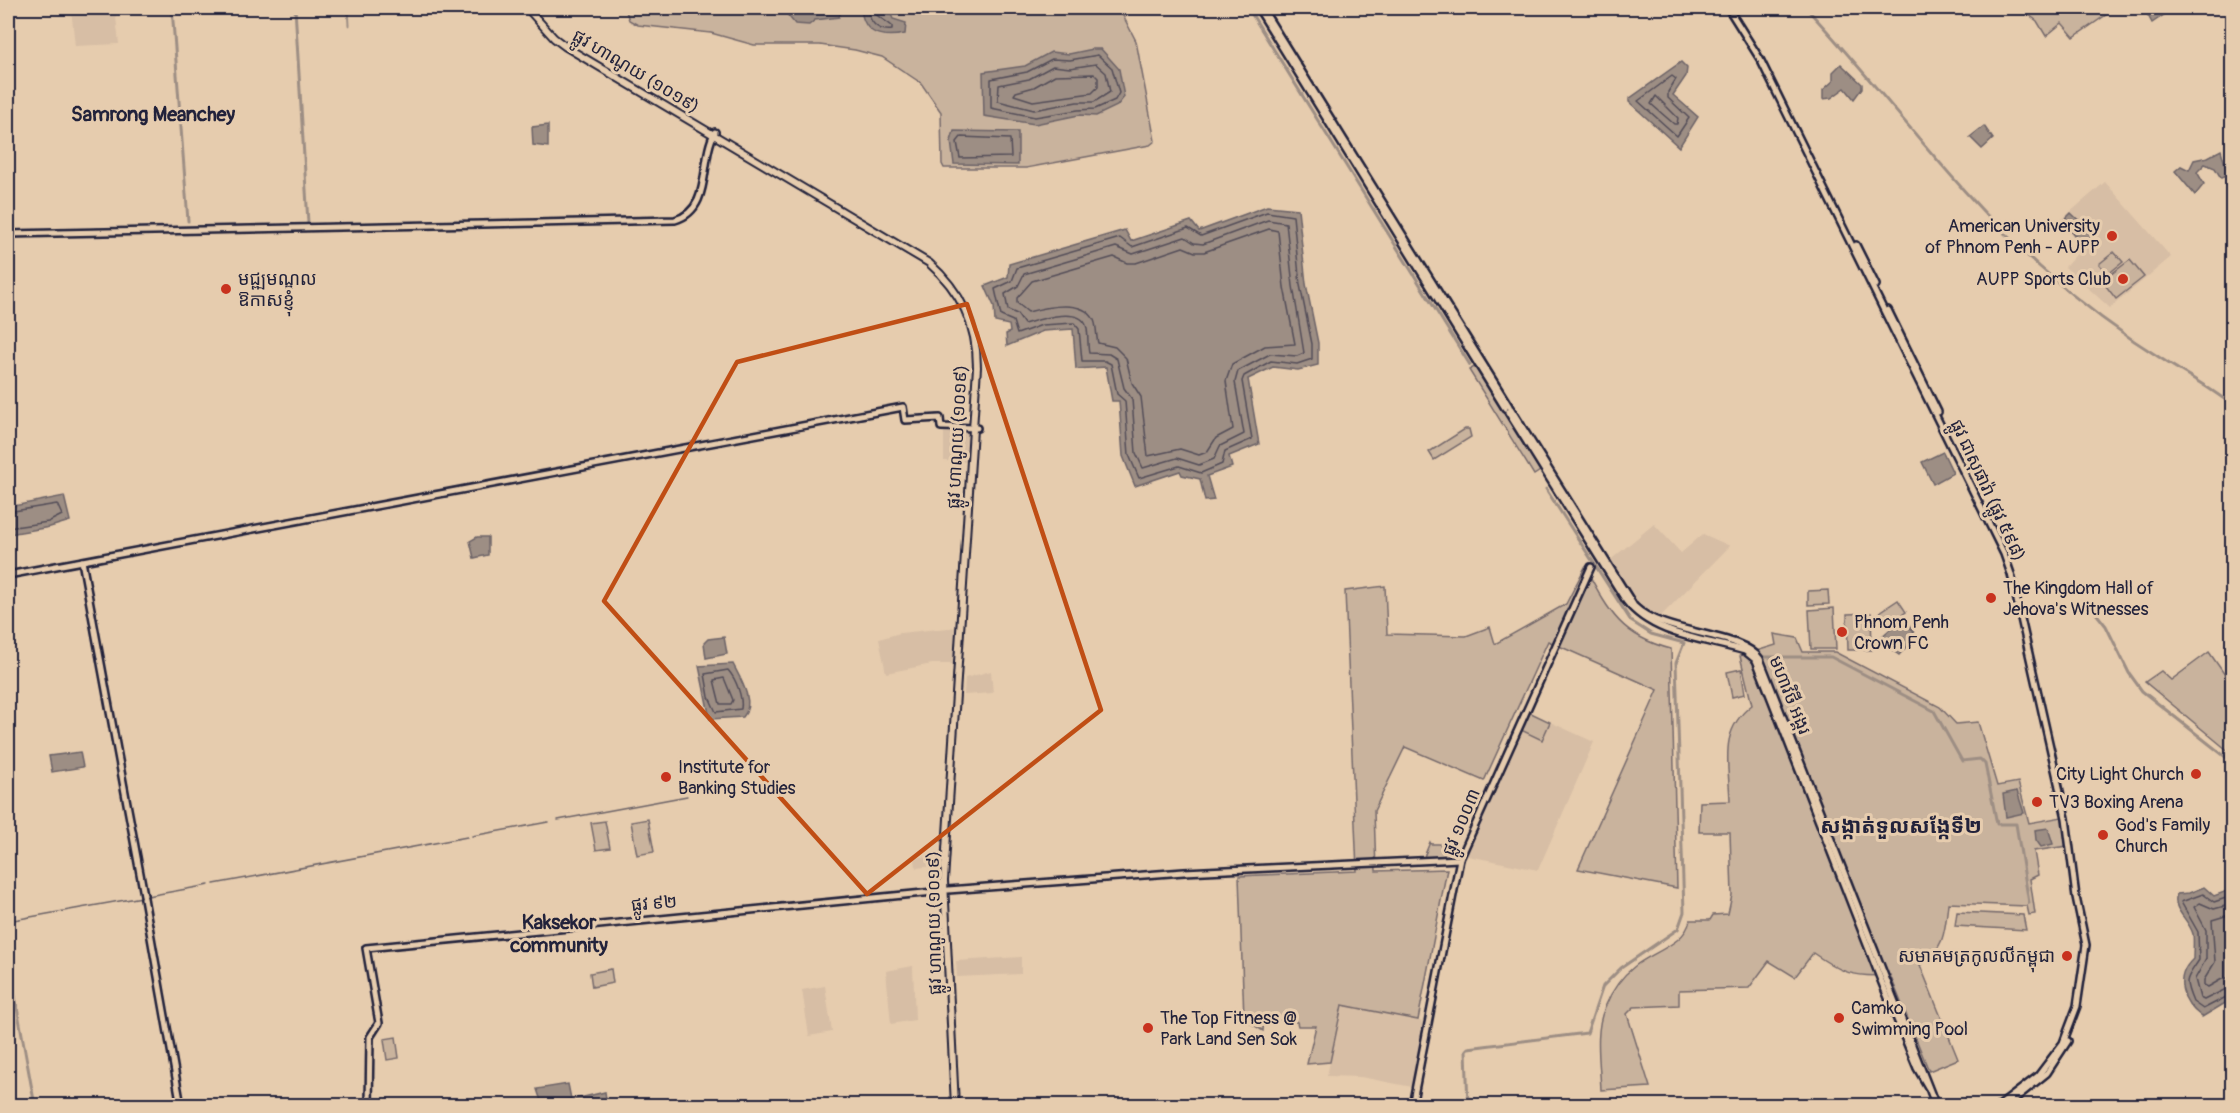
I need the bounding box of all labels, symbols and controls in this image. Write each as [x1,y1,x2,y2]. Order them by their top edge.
street label: ផ្លូវ ហាណូយ (១០១៩) [566,24,703,122]
district label: Samrong Meanchey [71,102,235,127]
place label: American University of Phnom Penh - AUPP [1925,215,2100,259]
marker: American University of Phnom Penh - AUPP [2105,229,2119,243]
place label: មជ្ឍមណ្ឌល ឱកាសខ្ញុំ [238,268,317,317]
place label: AUPP Sports Club [1976,268,2111,291]
marker: AUPP Sports Club [2116,272,2130,286]
marker: មជ្ឍមណ្ឌល ឱកាសខ្ញុំ [219,282,233,296]
street label: ផ្លូវ ហាណូយ (១០១៩) [942,364,977,510]
street label: ផ្លូវ ជាសុផារ៉ា (ផ្លូវ ៥៩៨) [1941,416,2030,567]
place label: The Kingdom Hall of Jehova's Witnesses [2003,577,2155,621]
marker: The Kingdom Hall of Jehova's Witnesses [1984,591,1998,605]
place label: Phnom Penh Crown FC [1854,611,1949,655]
marker: Phnom Penh Crown FC [1835,625,1849,639]
street label: មហាវិថី អង្គរ [1763,652,1816,738]
place label: Institute for Banking Studies [678,756,796,800]
place label: City Light Church [2056,763,2184,786]
marker: City Light Church [2189,767,2203,781]
marker: Institute for Banking Studies [659,770,673,784]
street label: ផ្លូវ ១០០៣ [1437,785,1490,861]
place label: TV3 Boxing Arena [2049,791,2183,814]
marker: TV3 Boxing Arena [2030,795,2044,809]
district label: សង្កាត់ទួលសង្កែទី២ [1820,813,1982,840]
place label: God's Family Church [2115,814,2211,858]
marker: God's Family Church [2096,828,2110,842]
street label: ផ្លូវ ហាណូយ (១០១៩) [922,851,952,995]
street label: ផ្លូវ ៩២ [630,890,678,921]
district label: Kaksekor community [509,910,608,958]
place label: សមាគមត្រកូលលីកម្ពុជា [1898,945,2055,973]
marker: សមាគមត្រកូលលីកម្ពុជា [2060,949,2074,963]
place label: Camko Swimming Pool [1851,997,1968,1041]
place label: The Top Fitness @ Park Land Sen Sok [1160,1007,1298,1051]
marker: Camko Swimming Pool [1832,1011,1846,1025]
marker: The Top Fitness @ Park Land Sen Sok [1141,1021,1155,1035]

